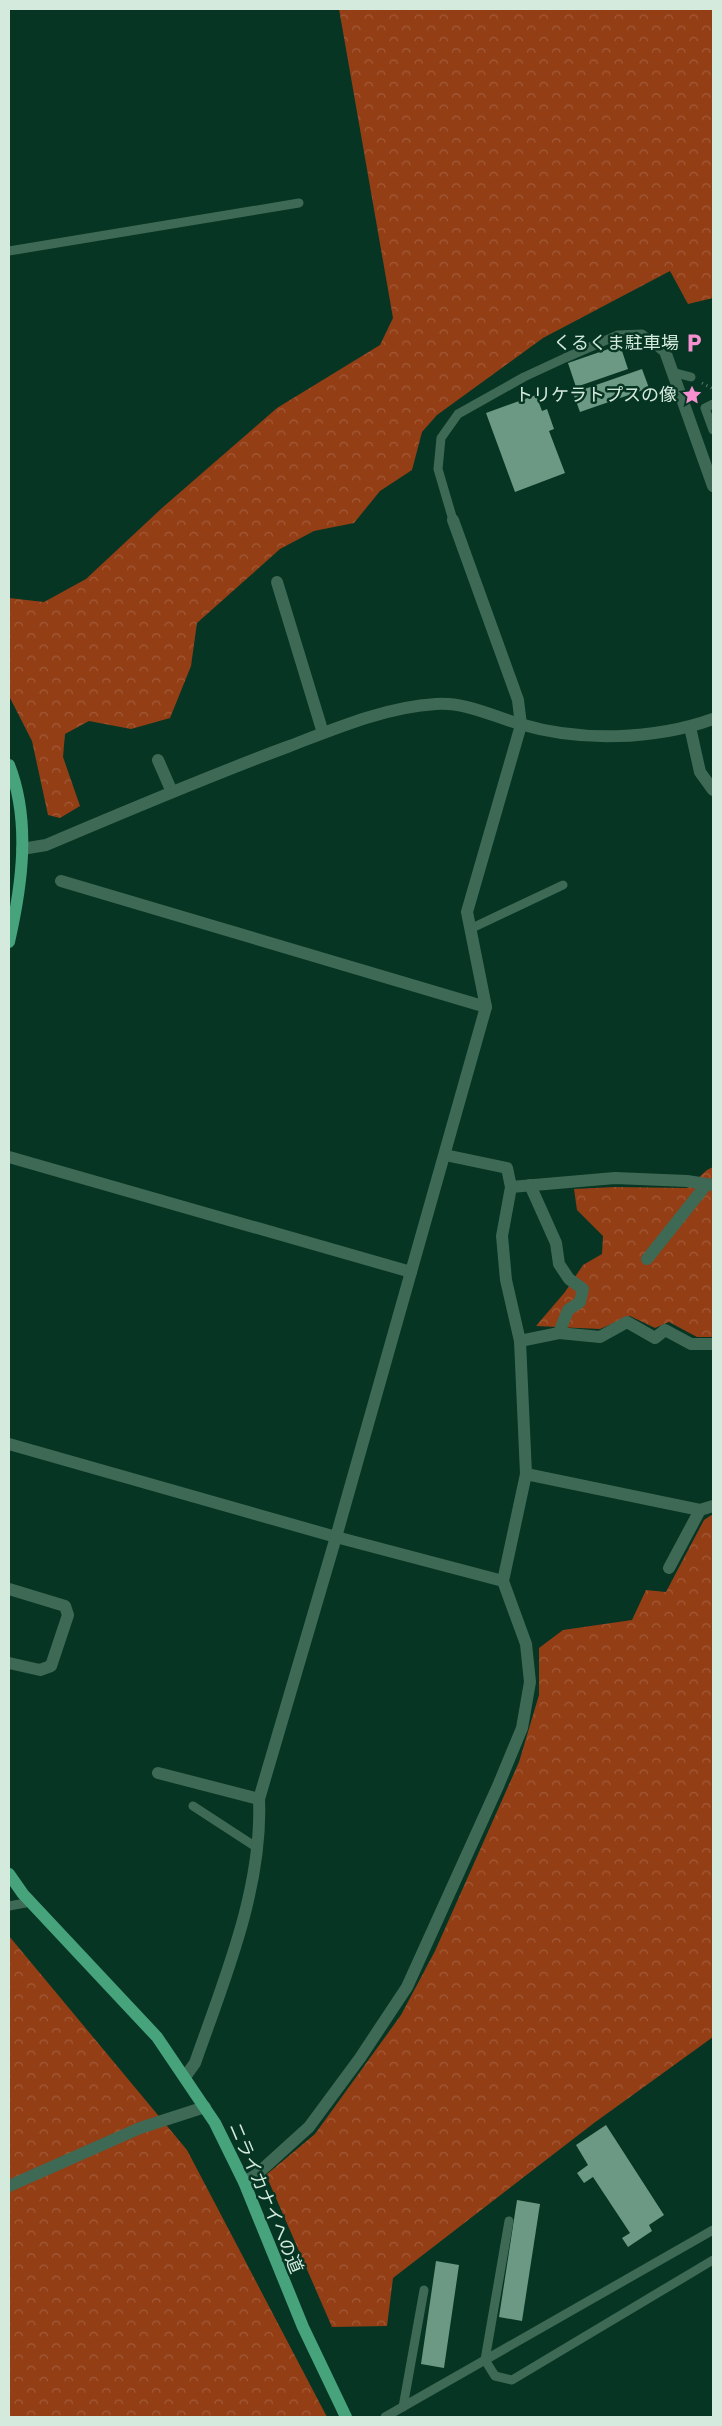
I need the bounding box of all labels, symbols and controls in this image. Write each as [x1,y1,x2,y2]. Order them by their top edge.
place label: くるくま駐車場 [553,332,679,354]
parking icon: くるくま駐車場 [683,332,705,354]
place label: トリケラトプスの像 [515,384,677,406]
place icon: トリケラトプスの像 [681,384,703,406]
street label: ニライカナイへの道 [224,2119,308,2277]

